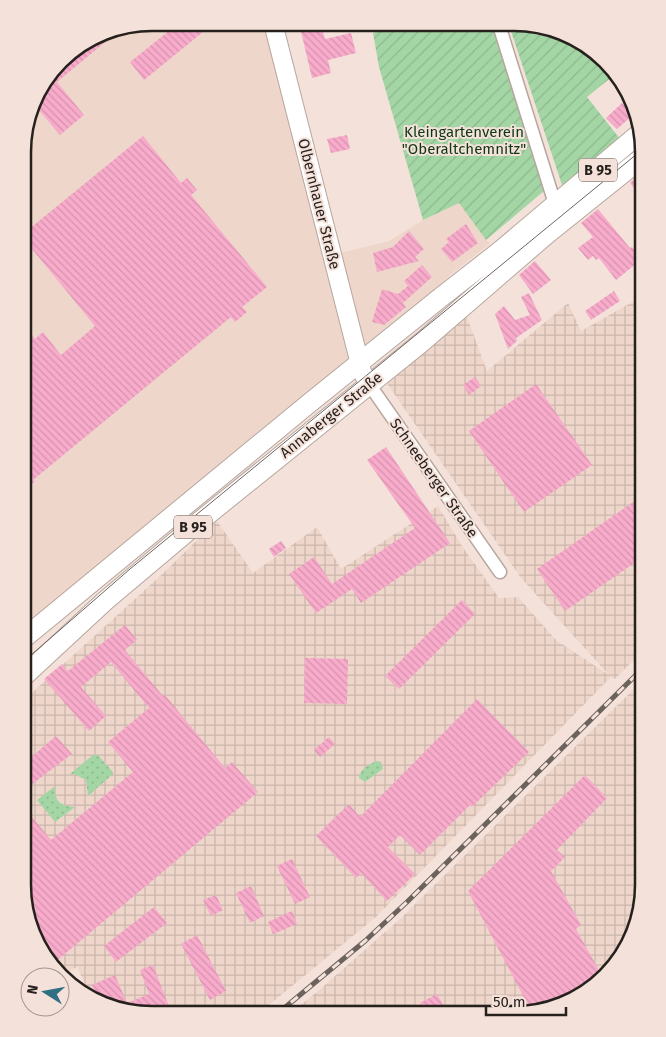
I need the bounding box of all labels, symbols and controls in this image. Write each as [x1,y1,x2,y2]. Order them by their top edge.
park label: Kleingartenverein "Oberaltchemnitz" [402,123,526,158]
street label: Olbernhauer Straße [294,137,344,271]
road number: B 95 [579,158,617,182]
street label: Annaberger Straße [276,368,386,462]
street label: Schneeberger Straße [386,415,482,541]
road number: B 95 [174,516,212,538]
north arrow [20,967,70,1017]
text: N [23,983,42,996]
scale bar [486,984,566,1016]
text: 50 m [493,993,526,1011]

